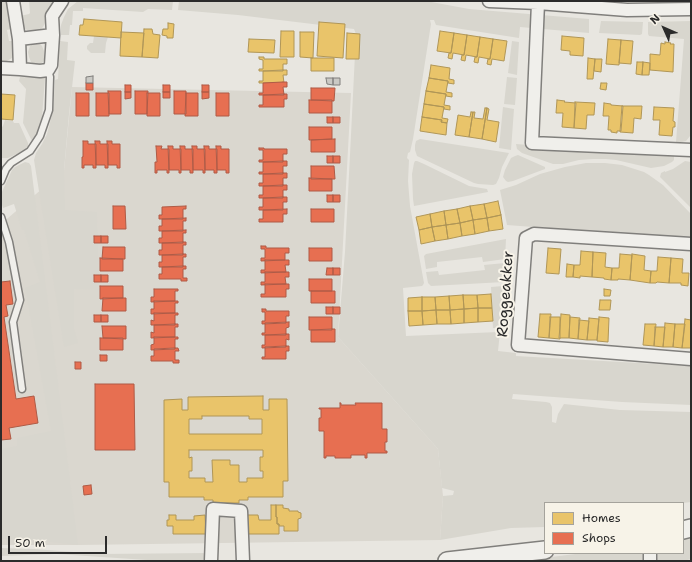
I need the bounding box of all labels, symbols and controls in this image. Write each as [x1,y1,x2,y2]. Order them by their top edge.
north arrow [644,8,684,48]
text: N [647,11,664,28]
street label: Roggeakker [494,250,518,338]
legend [544,502,684,554]
text: Homes [582,510,621,526]
scale bar [10,528,109,554]
text: Shops [582,530,616,546]
text: 50 m [15,535,45,551]

